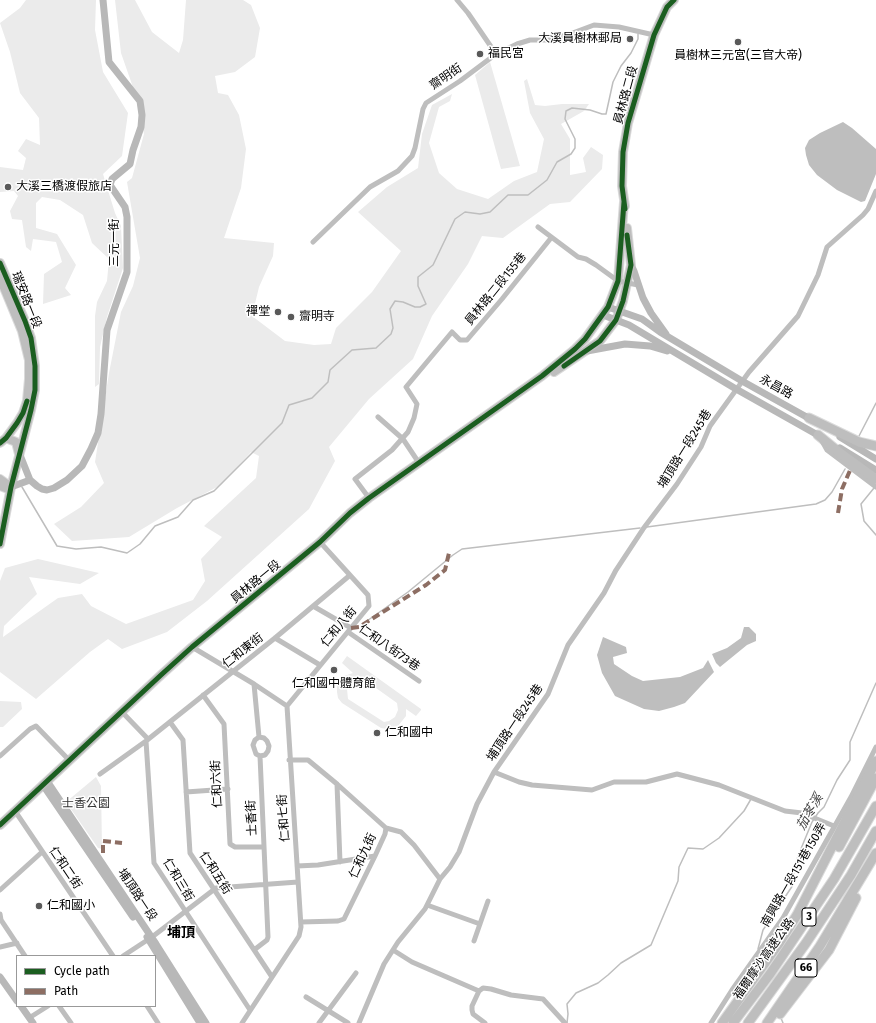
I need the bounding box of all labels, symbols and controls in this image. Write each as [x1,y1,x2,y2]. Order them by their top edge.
place label: 大溪員樹林郵局 [538,32,622,46]
marker: 大溪員樹林郵局 [625,34,635,44]
marker: 員樹林三元宮(三官大帝) [733,37,743,47]
place label: 福民宮 [488,47,524,61]
marker: 福民宮 [475,49,485,59]
place label: 員樹林三元宮(三官大帝) [674,49,802,63]
street label: 齋明街 [427,61,465,93]
street label: 員林路二段 [611,64,641,126]
place label: 大溪三橋渡假旅店 [16,180,112,194]
marker: 大溪三橋渡假旅店 [3,182,13,192]
street label: 三元一街 [108,219,122,267]
street label: 員林路二段155巷 [462,250,530,328]
street label: 瑞安路一段 [8,269,44,331]
place label: 禪堂 [246,305,270,319]
marker: 禪堂 [273,307,283,317]
place label: 齋明寺 [299,310,335,324]
marker: 齋明寺 [286,312,296,322]
street label: 永昌路 [757,372,795,402]
street label: 埔頂路一段245巷 [655,407,715,491]
street label: 員林路一段 [228,558,284,606]
street label: 仁和八街 [318,604,360,650]
street label: 仁和八街73巷 [356,622,422,674]
street label: 仁和東街 [220,631,266,671]
marker: 仁和國中體育館 [329,665,339,675]
place label: 仁和國中體育館 [292,677,376,691]
street label: 埔頂路一段245巷 [484,682,546,764]
place label: 仁和國中 [385,726,433,740]
marker: 仁和國中 [372,728,382,738]
street label: 仁和六街 [209,760,225,808]
water label: 茄苳溪 [793,791,827,833]
street label: 仁和七街 [275,794,293,842]
park label: 士香公園 [62,797,110,811]
street label: 士香街 [244,800,260,836]
street label: 南興路一段151巷150弄 [758,820,830,930]
street label: 仁和九街 [346,831,380,881]
street label: 仁和二街 [46,844,84,892]
street label: 仁和五街 [196,849,234,897]
street label: 仁和三街 [159,856,197,904]
street label: 埔頂路一段 [114,866,160,924]
place label: 仁和國小 [47,899,95,913]
marker: 仁和國小 [34,901,44,911]
road number: 3 [802,908,816,926]
street label: 福爾摩沙高速公路 [731,916,797,1002]
district label: 埔頂 [167,925,195,941]
legend [16,955,156,1007]
road number: 66 [795,959,817,977]
text: Cycle path [54,964,110,978]
text: Path [54,984,78,998]

